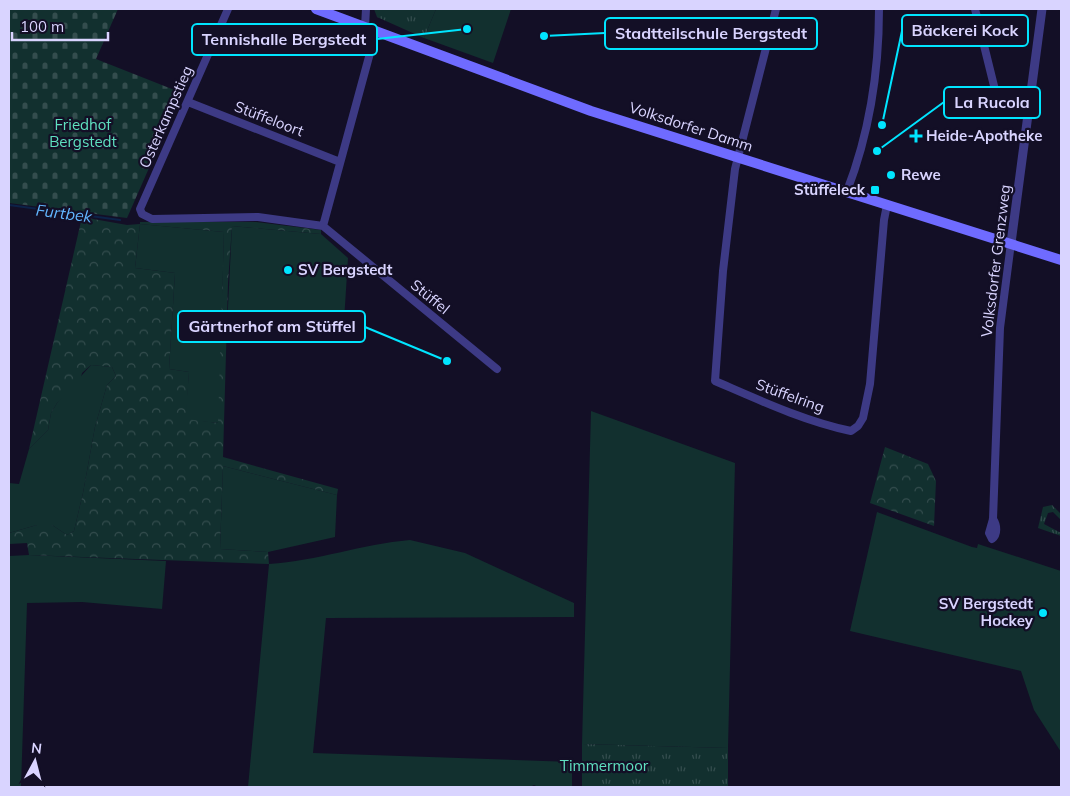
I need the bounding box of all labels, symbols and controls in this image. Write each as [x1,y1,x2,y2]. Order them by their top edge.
scale bar [12,10,109,42]
callout: Bäckerei Kock [902,15,1028,46]
text: 100 m [20,17,64,36]
callout: Stadtteilschule Bergstedt [605,18,817,49]
text: Bäckerei Kock [912,20,1020,40]
text: Stadtteilschule Bergstedt [615,23,807,43]
callout: Tennishalle Bergstedt [192,24,377,55]
text: Tennishalle Bergstedt [202,29,366,49]
street label: Osterkampstieg [135,63,197,171]
callout: La Rucola [944,87,1040,118]
text: La Rucola [954,92,1030,112]
street label: Stüffeloort [232,97,307,140]
street label: Volksdorfer Damm [627,98,755,156]
park label: Friedhof Bergstedt [49,115,117,151]
place label: Heide-Apotheke [926,126,1042,145]
marker: Heide-Apotheke [910,130,922,142]
place label: Rewe [901,165,941,184]
marker: Rewe [885,169,897,181]
place label: Stüffeleck [794,180,866,199]
marker: Stüffeleck [869,184,881,196]
street label: Volksdorfer Grenzweg [977,184,1014,338]
water label: Furtbek [35,200,94,226]
place label: SV Bergstedt [298,260,393,279]
marker: SV Bergstedt [282,264,294,276]
street label: Stüffel [407,275,454,318]
callout: Gärtnerhof am Stüffel [178,311,365,342]
text: Gärtnerhof am Stüffel [188,316,356,336]
street label: Stüffelring [753,374,827,417]
place label: SV Bergstedt Hockey [939,594,1034,630]
marker: SV Bergstedt Hockey [1037,607,1049,619]
north arrow [10,736,60,786]
text: N [30,739,43,758]
park label: Timmermoor [560,756,649,775]

